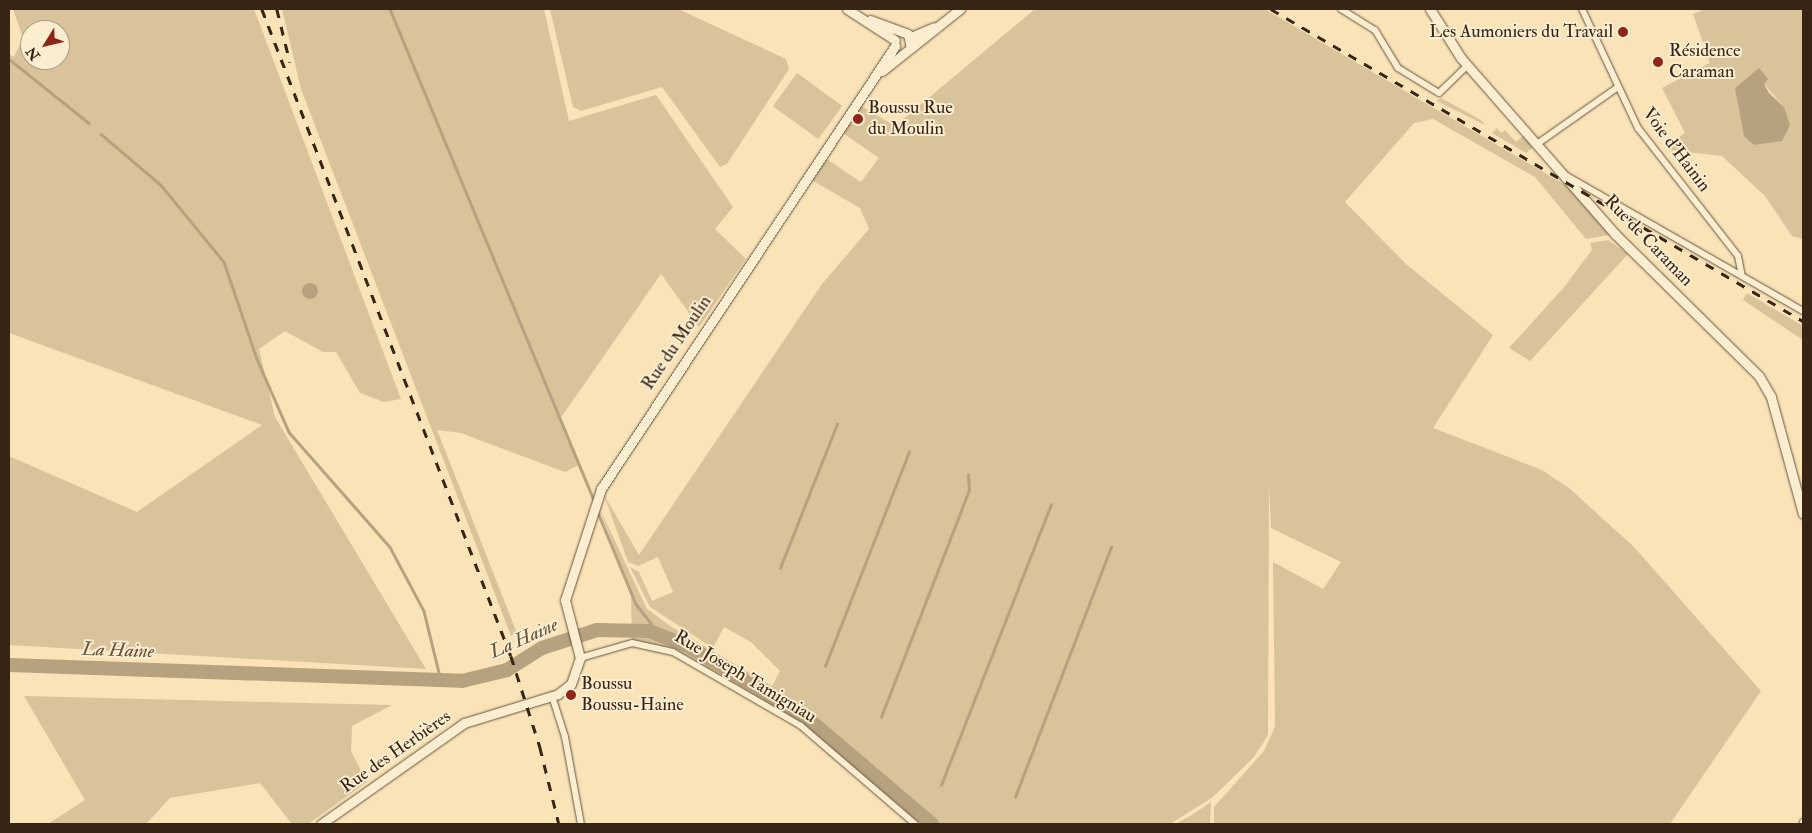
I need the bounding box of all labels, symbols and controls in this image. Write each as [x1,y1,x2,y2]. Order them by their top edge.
north arrow [20,20,70,70]
place label: Les Aumoniers du Travail [1429,21,1613,43]
marker: Les Aumoniers du Travail [1617,26,1629,38]
place label: Résidence Caraman [1669,41,1741,84]
text: N [23,43,44,64]
marker: Résidence Caraman [1651,55,1665,69]
place label: Boussu Rue du Moulin [868,98,953,140]
street label: Voie d'Hainin [1637,104,1715,196]
marker: Boussu Rue du Moulin [852,113,864,125]
street label: Rue de Caraman [1599,191,1697,291]
street label: Rue du Moulin [638,292,716,394]
water label: La Haine [486,614,562,664]
street label: Rue Joseph Tamigniau [670,626,820,728]
water label: La Haine [82,638,154,664]
place label: Boussu Boussu-Haine [581,674,684,716]
marker: Boussu Boussu-Haine [565,689,577,701]
street label: Rue des Herbières [337,706,455,798]

